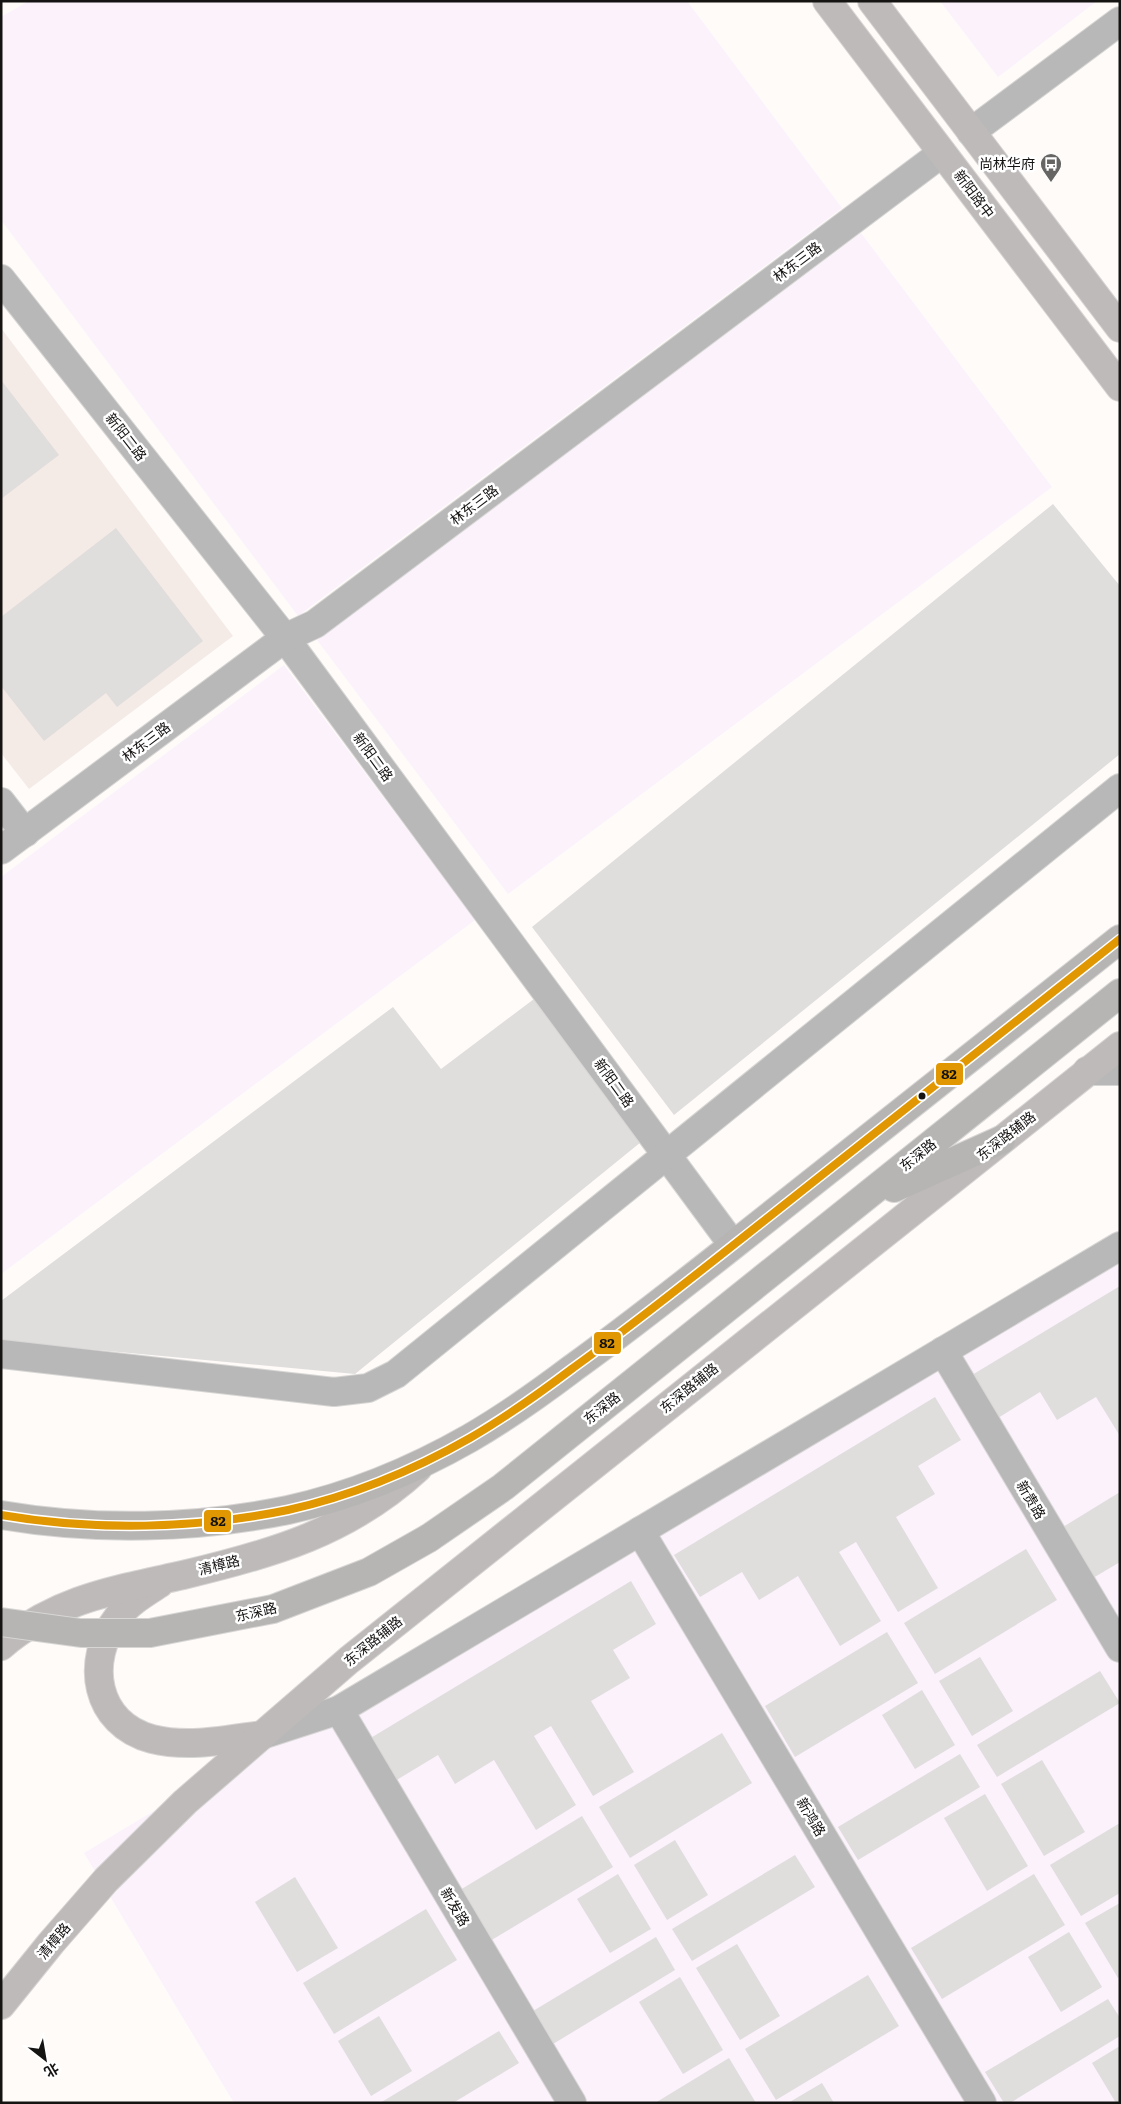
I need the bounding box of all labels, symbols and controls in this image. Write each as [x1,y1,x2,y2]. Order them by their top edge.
bus stop icon: 尚林华府 [1039,152,1063,183]
place label: 尚林华府 [979,153,1035,173]
street label: 新阳路中 [950,165,1000,222]
street label: 林东三路 [768,236,825,286]
street label: 新阳二路 [102,408,152,465]
street label: 林东三路 [445,479,502,529]
street label: 林东三路 [117,716,174,766]
street label: 新阳二路 [349,728,398,785]
street label: 新阳二路 [590,1054,639,1111]
line badge: 82 [935,1062,964,1086]
text: 82 [941,1063,957,1083]
unlabelled marker [917,1091,927,1101]
street label: 东深路辅路 [972,1106,1039,1165]
street label: 东深路 [895,1133,940,1175]
line badge: 82 [593,1331,622,1355]
text: 82 [599,1332,615,1352]
street label: 东深路辅路 [655,1357,722,1417]
street label: 东深路 [579,1386,624,1428]
street label: 新贵路 [1012,1476,1051,1523]
line badge: 82 [203,1509,232,1533]
text: 82 [210,1510,226,1530]
street label: 清樟路 [196,1549,242,1579]
street label: 东深路 [233,1597,278,1625]
street label: 东深路辅路 [339,1610,406,1670]
street label: 新鸿路 [792,1793,831,1840]
street label: 新发路 [436,1883,475,1930]
street label: 清樟路 [32,1918,74,1963]
north arrow [20,2034,70,2084]
text: 北 [41,2059,63,2083]

